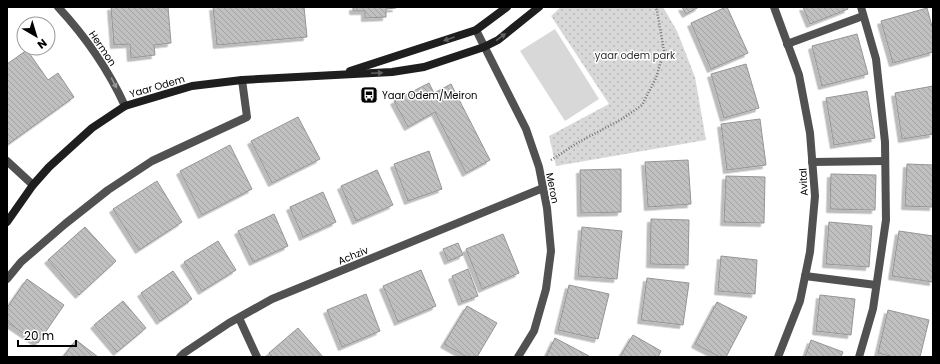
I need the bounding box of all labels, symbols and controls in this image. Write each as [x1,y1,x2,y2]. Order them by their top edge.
north arrow [16,16,56,56]
street label: Hermon [85,28,120,69]
one-way arrow [495,33,506,41]
text: N [34,35,50,53]
one-way arrow [443,37,455,43]
park label: yaar odem park [595,48,676,63]
one-way arrow [371,69,383,76]
street label: Yaar Odem [128,71,187,102]
one-way arrow [111,78,117,89]
bus stop icon: Yaar Odem/Meiron [359,85,379,105]
place label: Yaar Odem/Meiron [382,88,477,103]
street label: Avital [795,168,812,196]
street label: Meron [542,171,563,205]
street label: Achziv [336,242,371,268]
scale bar [18,322,76,348]
text: 20 m [24,327,54,344]

